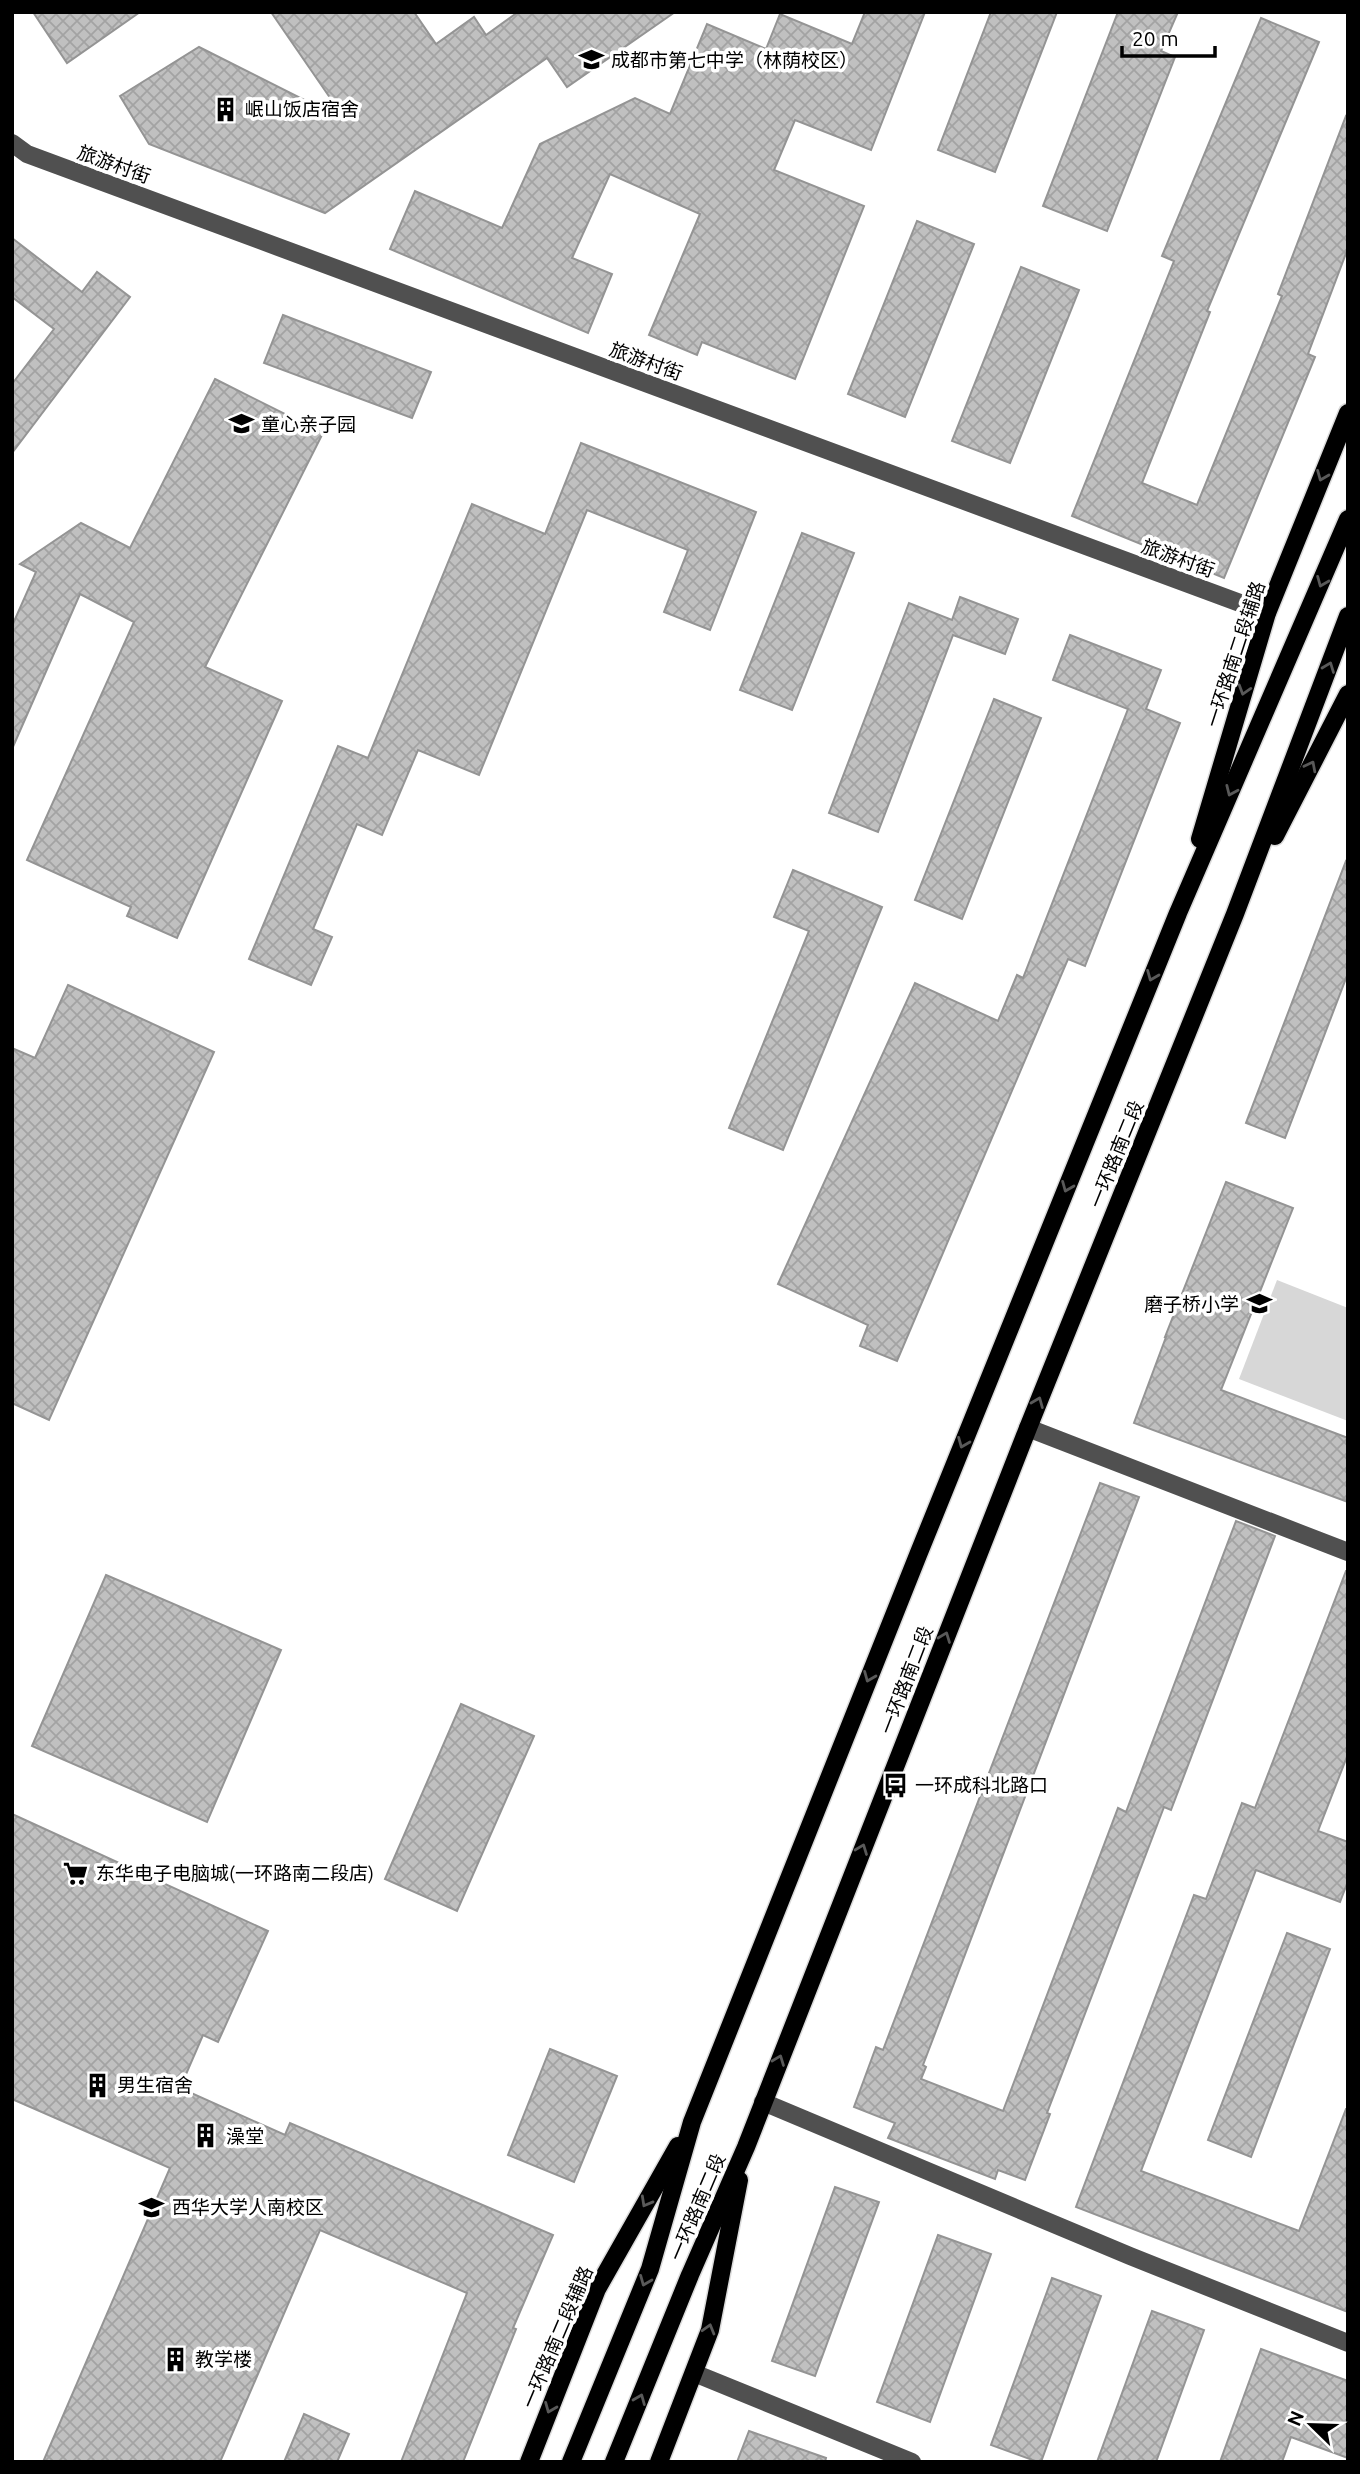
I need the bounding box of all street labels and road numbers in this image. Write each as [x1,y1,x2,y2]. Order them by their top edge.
street label: 旅游村街 [75,141,153,187]
street label: 旅游村街 [607,338,685,384]
street label: 旅游村街 [1139,535,1217,581]
street label: 一环路南二段辅路 [1201,578,1269,730]
street label: 一环路南二段 [1084,1097,1148,1211]
street label: 一环路南二段 [875,1623,937,1737]
street label: 一环路南二段 [665,2150,729,2264]
street label: 一环路南二段辅路 [517,2263,597,2411]

